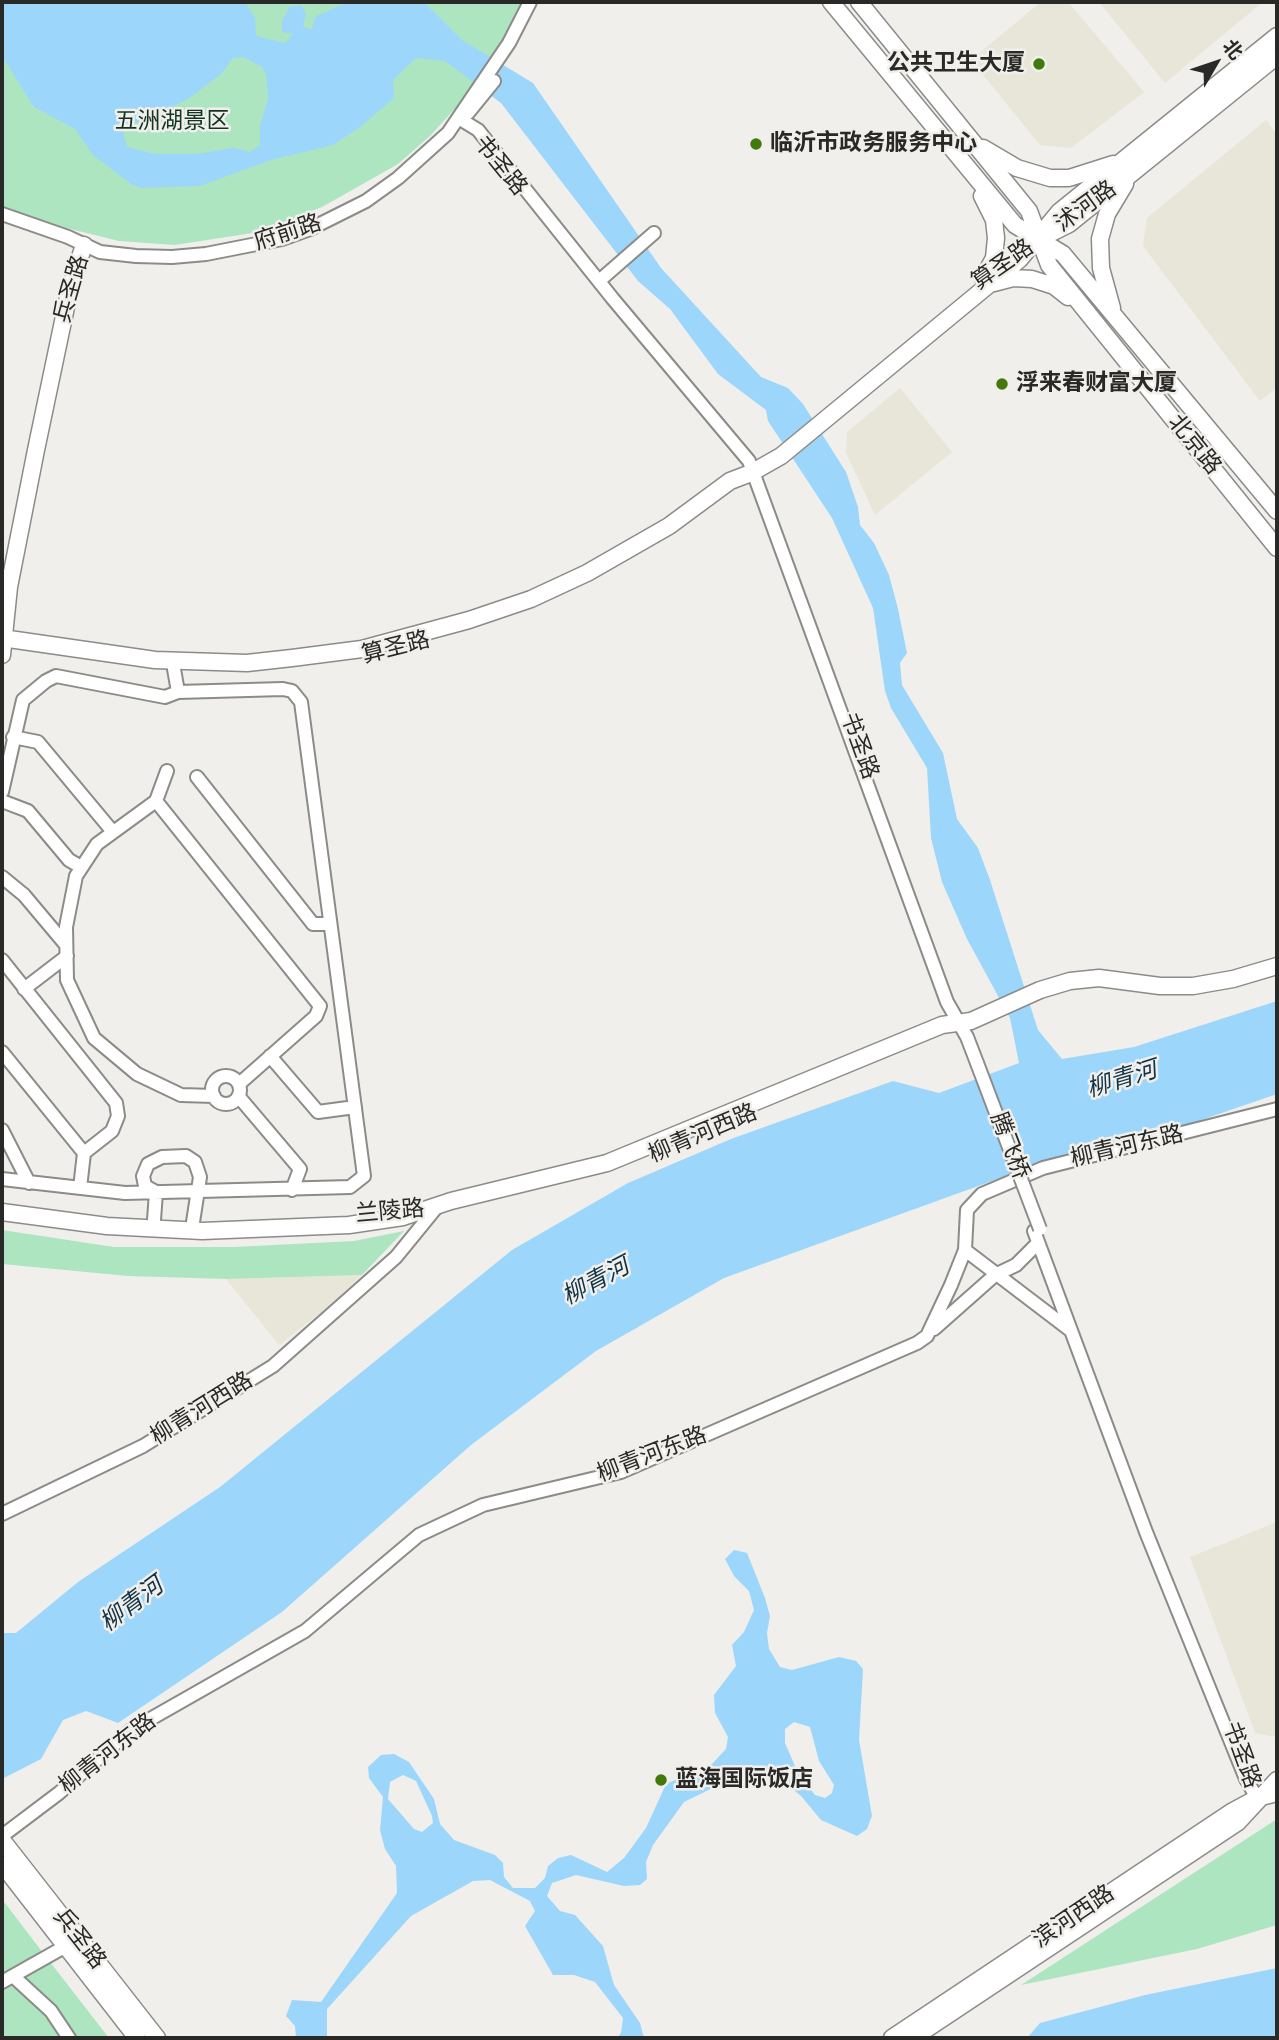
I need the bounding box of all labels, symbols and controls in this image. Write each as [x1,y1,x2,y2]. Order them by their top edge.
north arrow [1181,28,1251,98]
text: 北 [1217,34,1248,65]
place label: 公共卫生大厦 [887,50,1025,78]
marker: 公共卫生大厦 [1031,56,1047,72]
park label: 五洲湖景区 [115,108,229,136]
place label: 临沂市政务服务中心 [770,130,977,158]
street label: 书圣路 [468,131,532,201]
marker: 临沂市政务服务中心 [748,136,764,152]
street label: 沭河路 [1050,176,1122,238]
street label: 府前路 [251,209,325,257]
street label: 算圣路 [967,234,1039,296]
street label: 兵圣路 [49,252,95,326]
place label: 浮来春财富大厦 [1016,370,1177,398]
marker: 浮来春财富大厦 [994,376,1010,392]
street label: 北京路 [1162,410,1226,480]
street label: 算圣路 [359,626,433,670]
street label: 书圣路 [834,709,884,783]
water label: 柳青河 [1083,1056,1161,1104]
street label: 柳青河西路 [645,1099,761,1169]
street label: 腾飞桥 [984,1109,1034,1183]
street label: 柳青河东路 [1068,1121,1186,1173]
street label: 兰陵路 [354,1195,426,1229]
water label: 柳青河 [557,1252,635,1312]
street label: 柳青河西路 [146,1367,258,1451]
street label: 柳青河东路 [593,1422,711,1488]
water label: 柳青河 [95,1572,169,1638]
street label: 柳青河东路 [54,1708,162,1800]
street label: 书圣路 [1216,1718,1266,1792]
place label: 蓝海国际饭店 [675,1766,813,1794]
marker: 蓝海国际饭店 [653,1772,669,1788]
street label: 滨河西路 [1028,1880,1120,1954]
street label: 兵圣路 [47,1903,111,1975]

